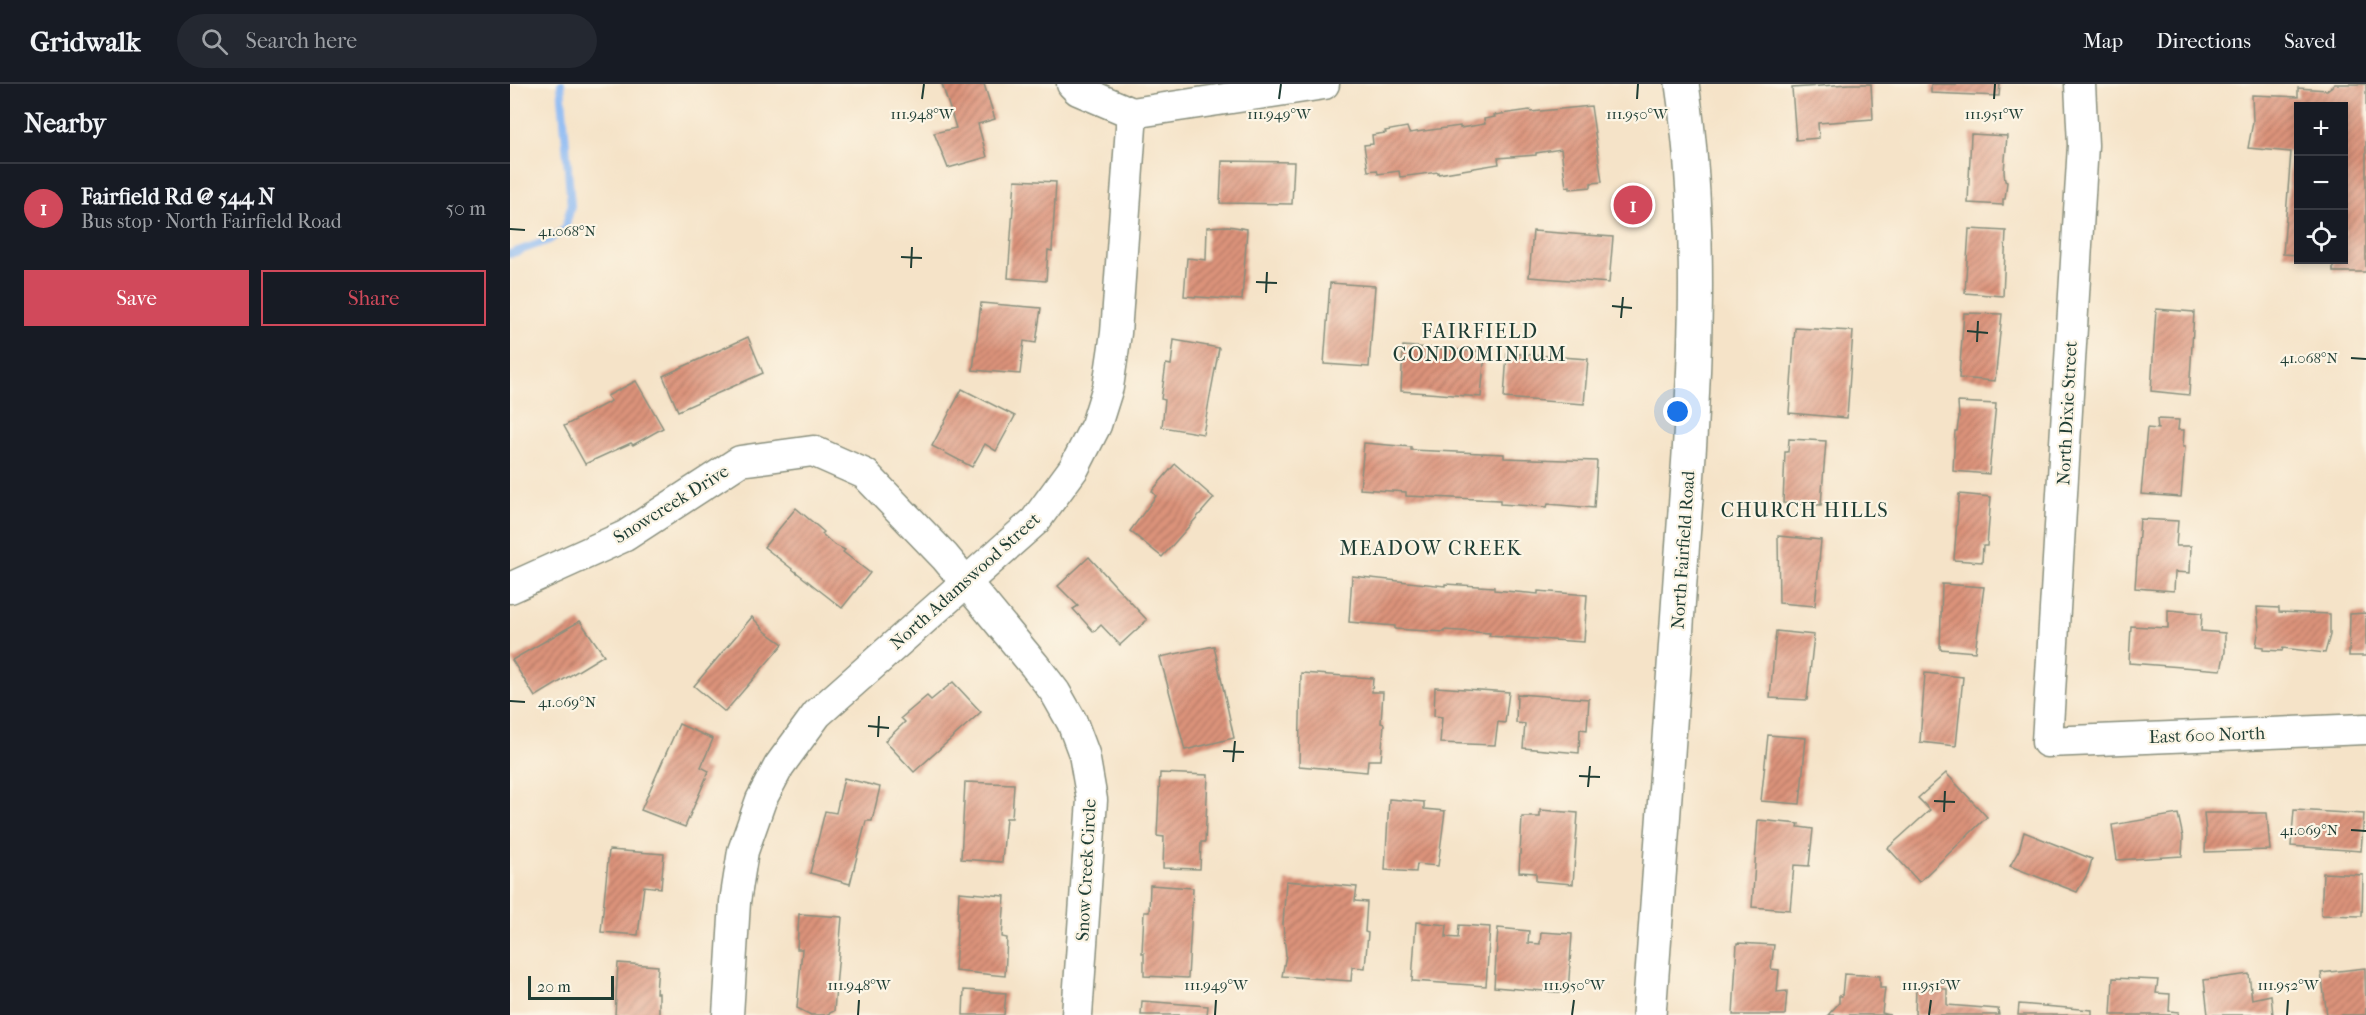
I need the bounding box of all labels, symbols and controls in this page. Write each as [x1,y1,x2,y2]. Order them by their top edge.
search box [177,14,597,68]
text: Gridwalk [30,25,141,58]
icon: search [198,25,231,58]
text: Search here [246,28,357,54]
text: Map [2083,29,2123,53]
text: Directions [2156,29,2251,53]
text: Saved [2284,29,2336,53]
map controls [2294,102,2348,264]
button: + [2294,102,2348,156]
text: 111.948°W [890,105,955,123]
text: 111.949°W [1247,105,1312,123]
text: 111.950°W [1606,105,1669,123]
text: 111.951°W [1965,105,2025,123]
text: Nearby [24,108,106,139]
button: − [2294,156,2348,210]
pin: 1 [1614,182,1652,228]
text: Fairfield Rd @ 544 N [81,184,275,210]
text: 1 [40,197,47,220]
text: 50 m [445,197,486,220]
text: Bus stop · North Fairfield Road [81,210,342,233]
button: locate [2294,210,2348,264]
text: 41.068°N [538,222,597,240]
button: Save [24,270,249,326]
button: Share [261,270,486,326]
district label: FAIRFIELD CONDOMINIUM [1393,320,1567,366]
street label: North Dixie Street [2053,340,2082,486]
text: 41.068°N [2280,349,2339,367]
your location [1663,397,1692,426]
street label: Snowcreek Drive [610,461,733,548]
street label: North Fairfield Road [1667,470,1700,630]
district label: CHURCH HILLS [1721,499,1889,522]
street label: North Adamswood Street [886,508,1045,654]
district label: MEADOW CREEK [1340,537,1522,560]
text: 41.069°N [538,693,597,711]
street label: East 600 North [2149,723,2266,748]
street label: Snow Creek Circle [1072,798,1101,942]
text: 41.069°N [2280,821,2339,839]
scale bar [528,973,614,1000]
text: 111.948°W [827,976,892,994]
text: 111.949°W [1184,976,1249,994]
text: 111.950°W [1543,976,1606,994]
text: 111.951°W [1902,976,1962,994]
text: 111.952°W [2258,976,2320,994]
text: 20 m [537,977,571,996]

